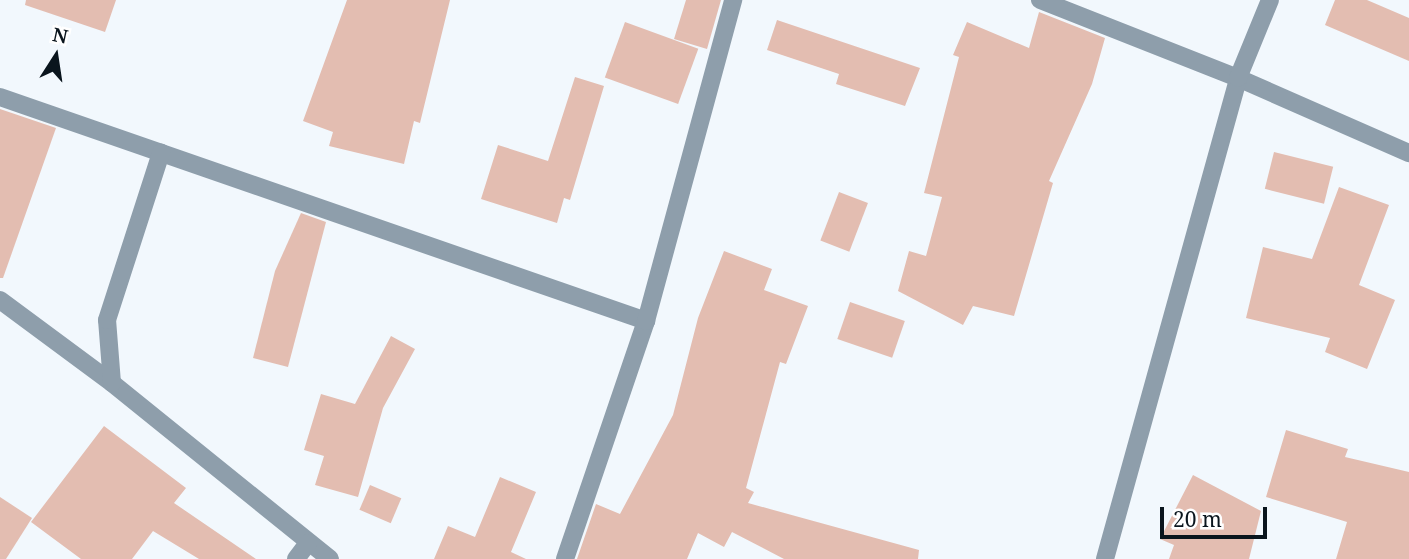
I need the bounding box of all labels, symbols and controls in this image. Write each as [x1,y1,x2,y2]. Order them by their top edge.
north arrow [21,21,91,91]
text: N [50,21,70,50]
scale bar [1164,492,1271,536]
text: 20 m [1173,505,1222,533]

